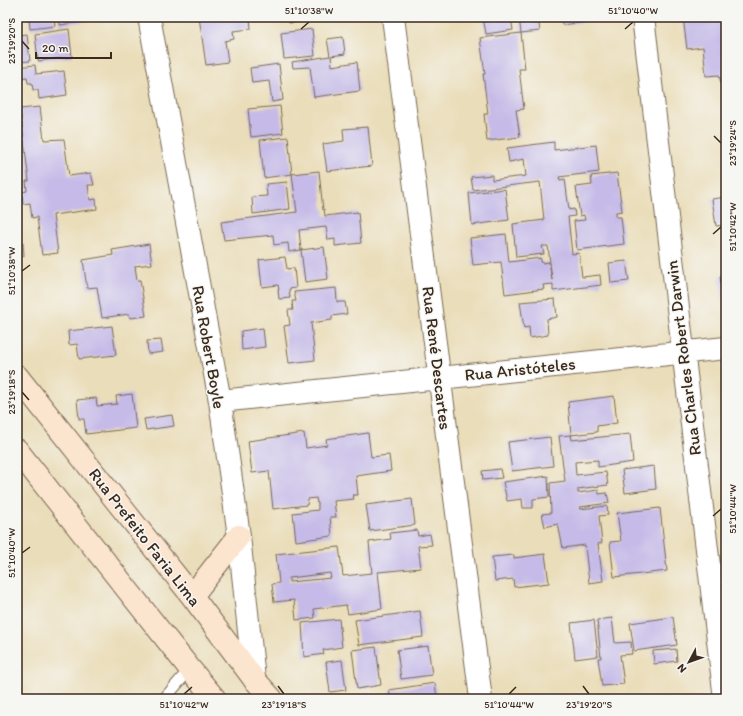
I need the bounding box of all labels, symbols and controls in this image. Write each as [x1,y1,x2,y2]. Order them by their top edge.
text: 51°10'38"W [285,4,334,17]
text: 51°10'40"W [608,4,658,17]
text: 23°19'20"S [5,18,18,64]
scale bar [36,34,111,60]
text: 20 m [42,41,69,55]
text: 23°19'24"S [726,120,739,166]
text: 51°10'42"W [726,202,739,251]
text: 51°10'38"W [5,246,18,295]
street label: Rua Charles Robert Darwin [661,259,705,457]
street label: Rua Robert Boyle [188,284,230,410]
street label: Rua René Descartes [418,285,456,431]
street label: Rua Aristóteles [464,353,576,385]
text: 23°19'18"S [5,369,18,414]
street label: Rua Prefeito Faria Lima [85,464,205,610]
text: 51°10'44"W [726,484,739,534]
text: 51°10'40"W [5,528,18,578]
north arrow [669,642,709,682]
text: N [674,661,689,675]
text: 51°10'42"W [160,698,209,711]
text: 23°19'18"S [262,698,307,711]
text: 51°10'44"W [484,698,534,711]
text: 23°19'20"S [566,698,612,711]

